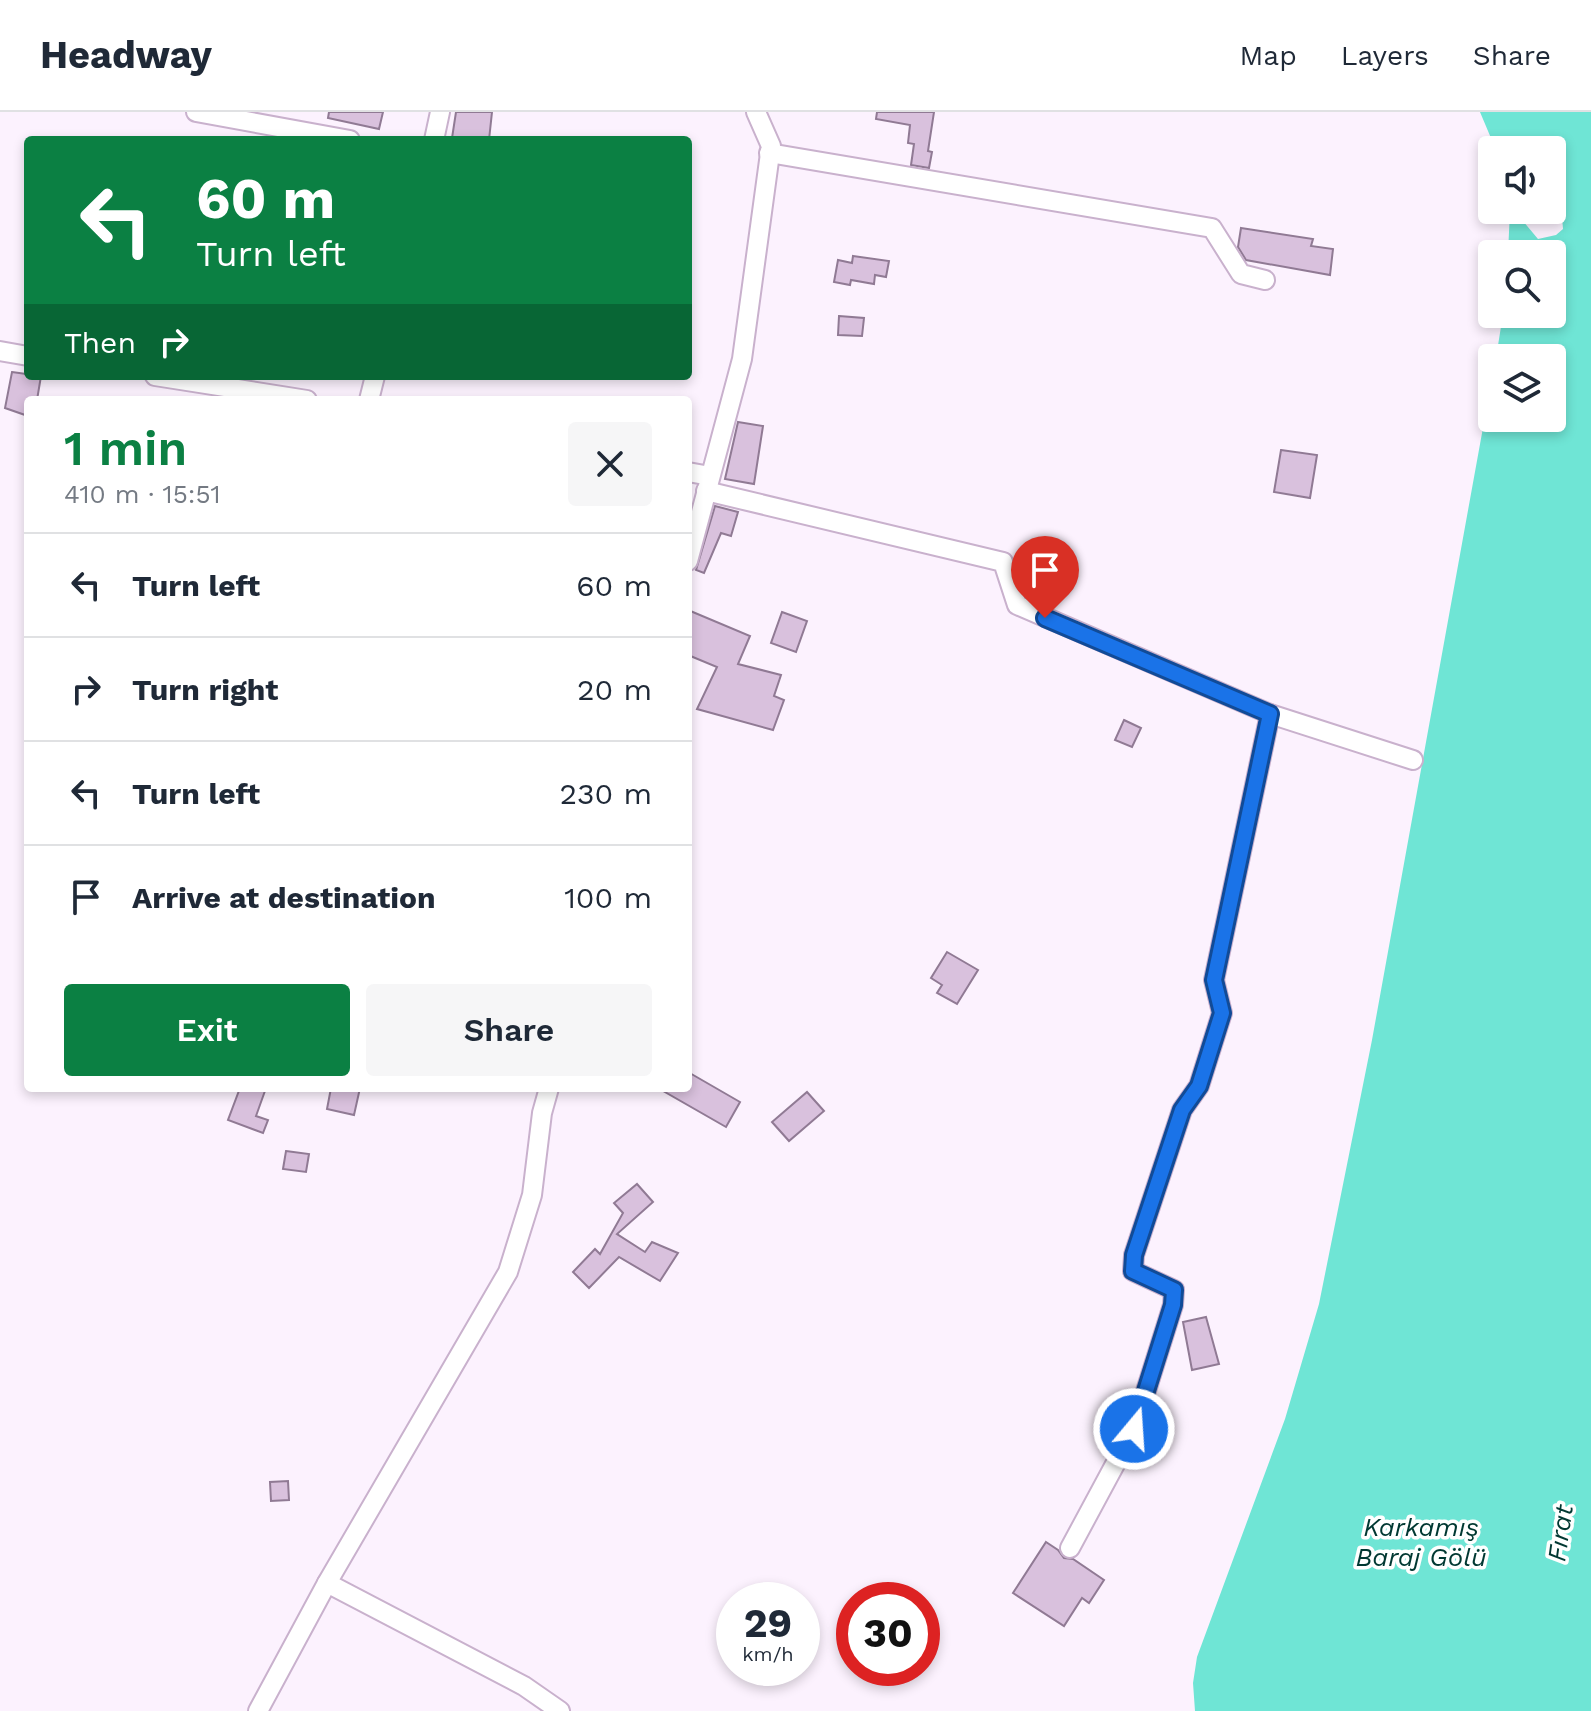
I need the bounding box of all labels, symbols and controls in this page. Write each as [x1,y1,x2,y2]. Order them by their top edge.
text: Headway [40,33,212,77]
text: Map [1240,39,1297,72]
text: Layers [1341,39,1429,72]
text: Share [1473,39,1551,72]
map controls [1478,136,1566,432]
button: sound [1478,136,1566,224]
text: 60 m [196,166,335,232]
icon: left [64,168,168,272]
text: Turn left [196,233,346,275]
button: search [1478,240,1566,328]
icon: right [152,320,196,364]
text: Then [64,325,136,360]
button: layers [1478,344,1566,432]
text: 1 min [64,420,187,477]
button: close [568,422,652,506]
text: 410 m · 15:51 [64,479,221,509]
pin [1011,536,1079,618]
icon: arrive [1023,548,1067,592]
icon: left [64,563,108,607]
text: Turn left [132,568,260,603]
text: 60 m [576,568,652,603]
icon: right [64,667,108,711]
text: Turn right [132,672,278,707]
text: 20 m [577,672,652,707]
icon: left [64,771,108,815]
text: Turn left [132,776,260,811]
text: 230 m [560,776,652,811]
icon: arrive [64,875,108,919]
text: Arrive at destination [132,880,436,915]
text: 100 m [564,880,652,915]
button: Exit [64,984,350,1076]
button: Share [366,984,652,1076]
position arrow [1092,1387,1176,1471]
water label: Fırat [1541,1502,1579,1563]
water label: Karkamış Baraj Gölü [1355,1512,1487,1572]
speed limit sign: 30 [836,1582,940,1686]
text: 29 [744,1600,792,1647]
text: km/h [742,1642,794,1666]

